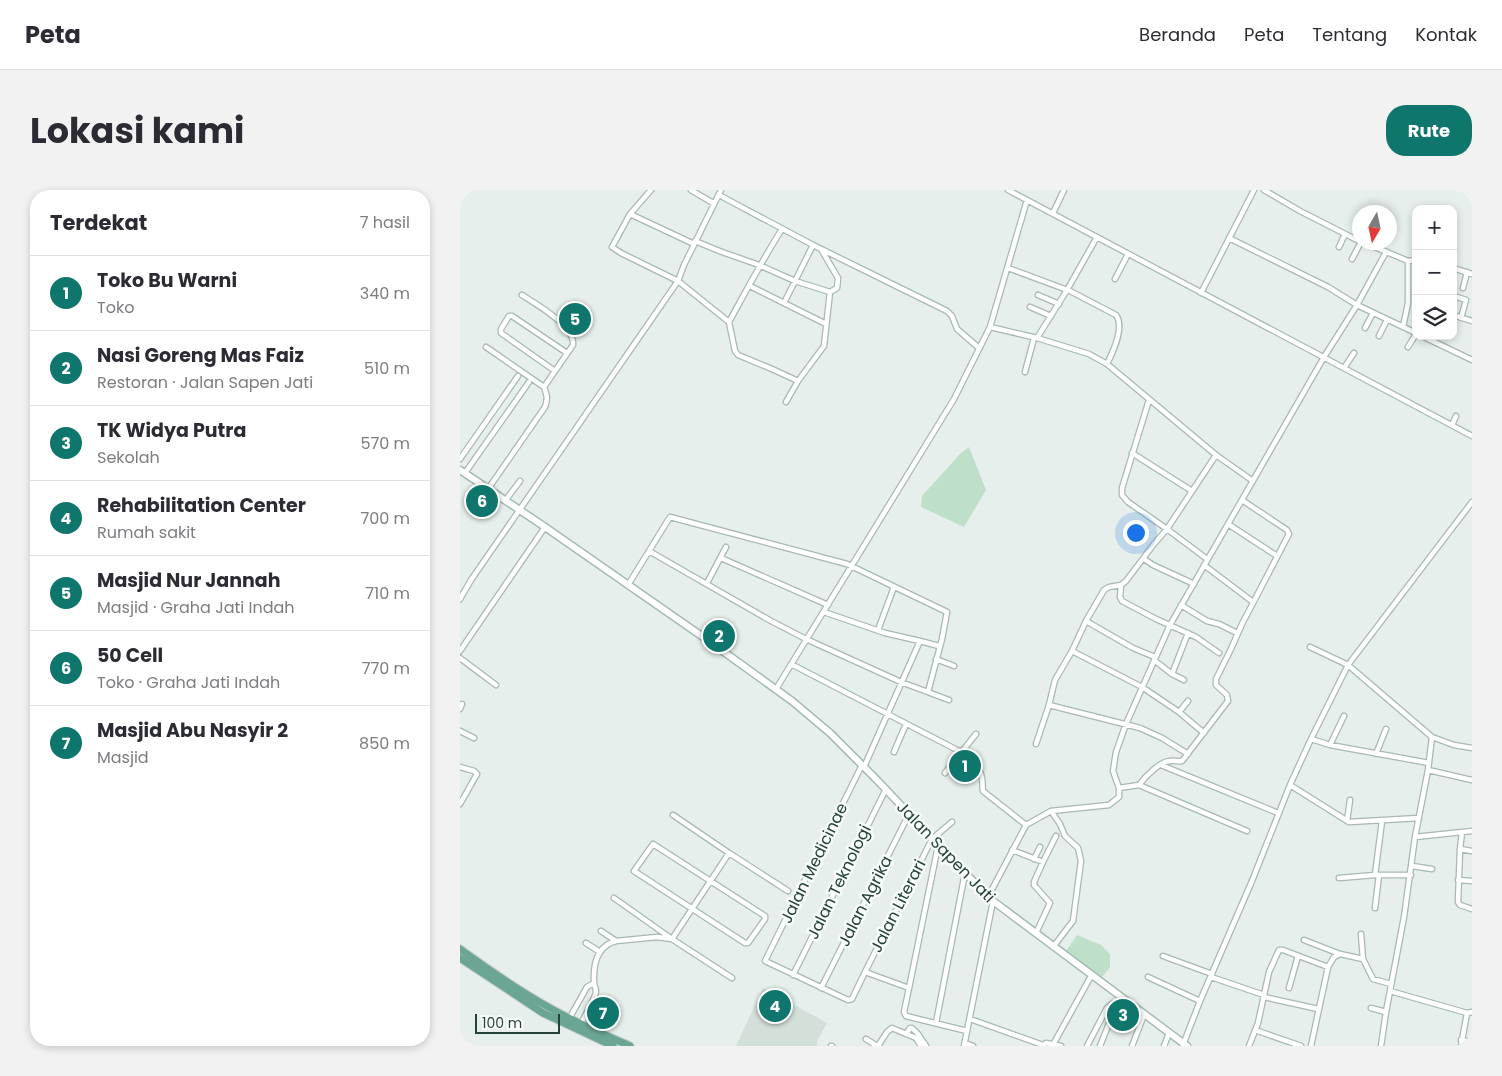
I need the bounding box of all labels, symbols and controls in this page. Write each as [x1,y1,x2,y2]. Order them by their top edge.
text: Peta [25,18,81,51]
text: Beranda [1139,22,1216,47]
text: Peta [1244,22,1284,47]
text: Tentang [1312,22,1387,47]
text: Kontak [1415,22,1477,47]
button: Rute [1386,105,1472,156]
text: Lokasi kami [30,106,244,155]
north arrow [1352,205,1397,250]
map controls [1412,205,1457,340]
button: + [1412,205,1457,250]
text: Terdekat [50,208,147,237]
text: 7 hasil [360,211,410,234]
button: − [1412,250,1457,295]
text: Toko Bu Warni [97,267,237,294]
text: 1 [63,282,69,305]
text: 340 m [360,282,410,305]
button: layers [1412,295,1457,340]
text: Toko [97,296,134,319]
pin: 5 [559,300,591,338]
text: Nasi Goreng Mas Faiz [97,342,304,369]
text: 2 [61,357,71,380]
text: 510 m [364,357,410,380]
text: Restoran · Jalan Sapen Jati [97,371,313,394]
text: TK Widya Putra [97,417,246,444]
text: 3 [61,432,71,455]
text: 570 m [360,432,410,455]
text: Sekolah [97,446,160,469]
pin: 6 [466,482,498,520]
text: Rehabilitation Center [97,492,306,519]
text: 4 [61,507,71,530]
text: 700 m [360,507,410,530]
your location [1123,520,1149,546]
text: Rumah sakit [97,521,196,544]
text: Masjid Nur Jannah [97,567,281,594]
text: 5 [61,582,71,605]
text: 710 m [365,582,410,605]
text: Masjid · Graha Jati Indah [97,596,295,619]
pin: 2 [703,617,735,655]
text: 50 Cell [97,642,163,669]
text: 6 [61,657,71,680]
text: 770 m [362,657,410,680]
text: Toko · Graha Jati Indah [97,671,280,694]
text: Masjid Abu Nasyir 2 [97,717,288,744]
text: 7 [62,732,70,755]
text: 850 m [359,732,410,755]
text: Masjid [97,746,149,769]
pin: 1 [949,747,981,785]
street label: Jalan Sapen Jati [892,796,1000,908]
street label: Jalan Medicinae [775,799,853,927]
street label: Jalan Teknologi [801,821,877,943]
street label: Jalan Agrika [832,852,898,950]
street label: Jalan Literari [865,855,931,957]
pin: 4 [759,987,791,1025]
pin: 7 [587,994,619,1032]
pin: 3 [1107,996,1139,1034]
scale bar [475,1011,560,1034]
text: 100 m [482,1013,522,1033]

